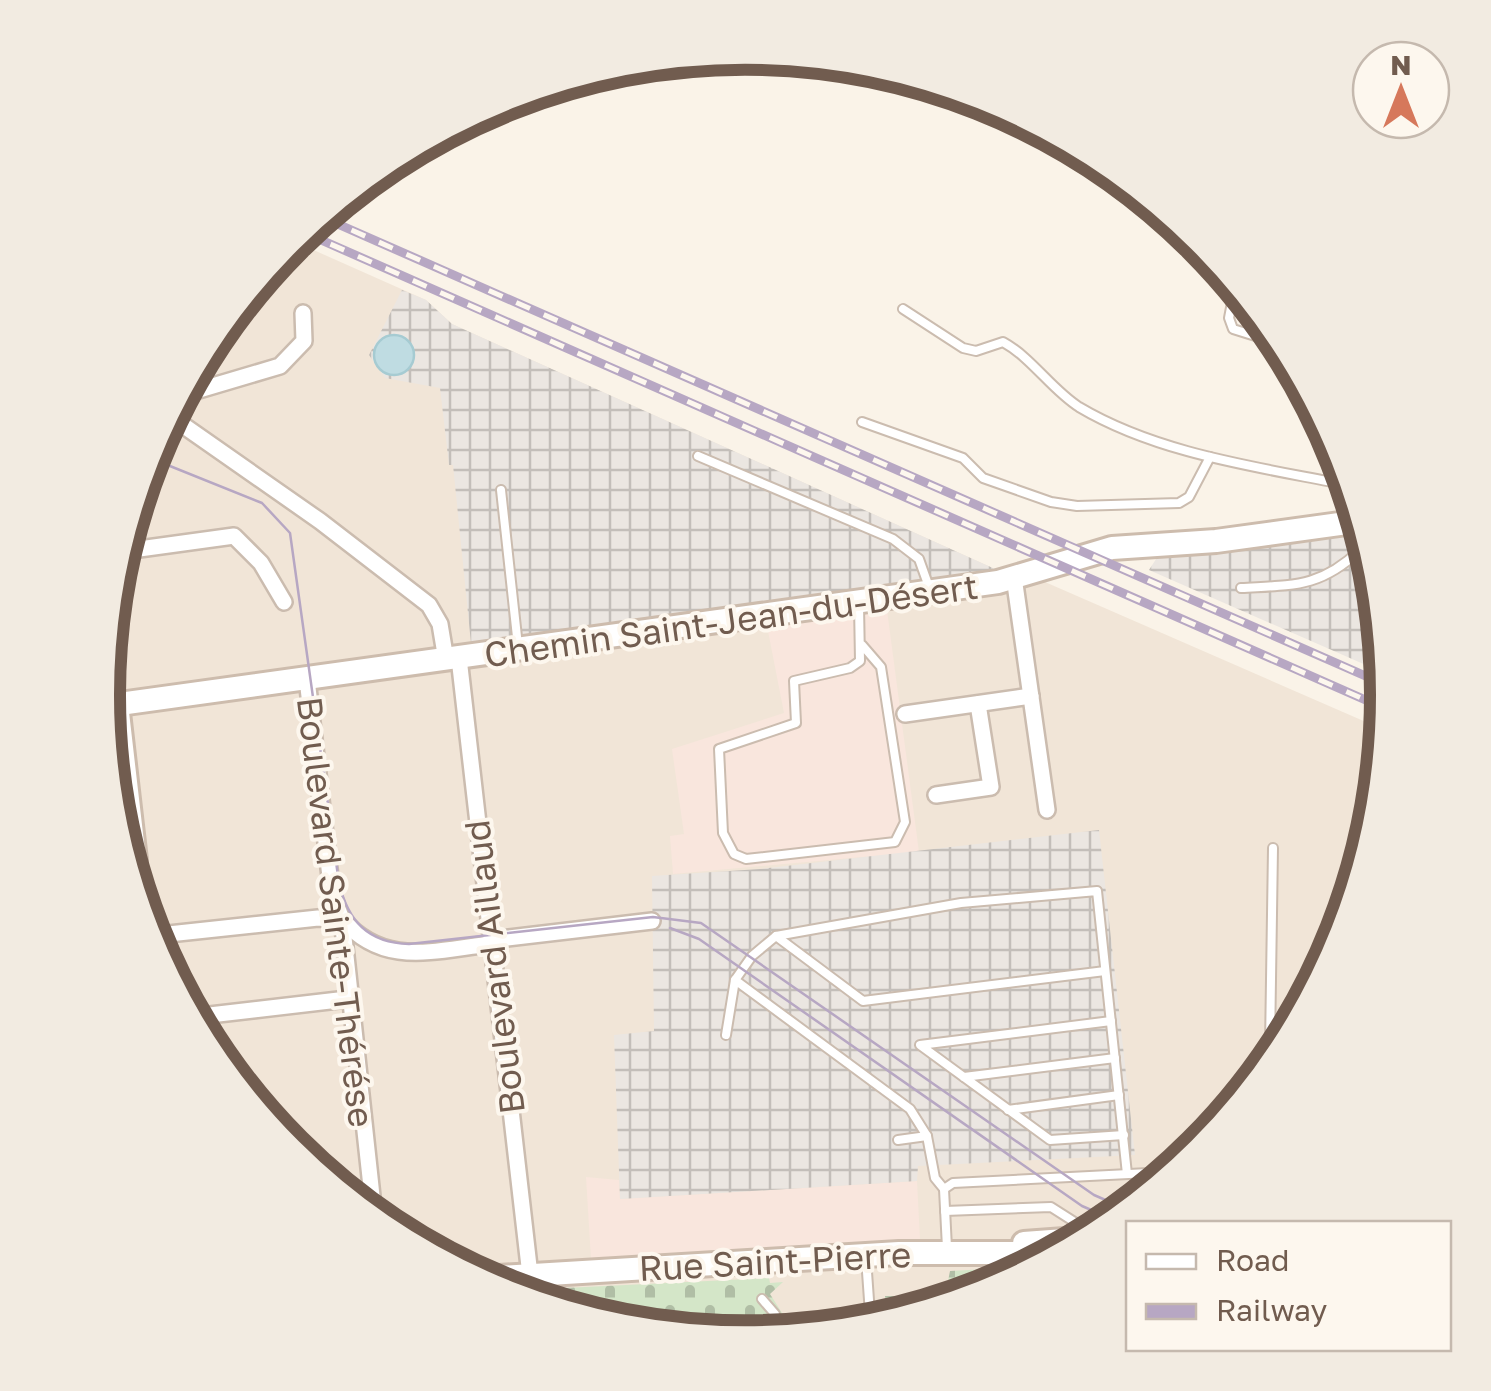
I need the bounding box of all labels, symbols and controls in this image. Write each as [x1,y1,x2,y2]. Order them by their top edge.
north arrow [1351,40,1451,140]
text: N [1390,48,1412,81]
street label: Chemin Saint-Jean-du-Désert [482,565,980,675]
street label: Boulevard Sainte-Thérése [289,694,383,1130]
street label: Boulevard Aillaud [455,818,533,1116]
legend [1126,1221,1451,1351]
street label: Rue Saint-Pierre [638,1233,912,1289]
text: Road [1216,1242,1290,1278]
text: Railway [1216,1292,1327,1328]

